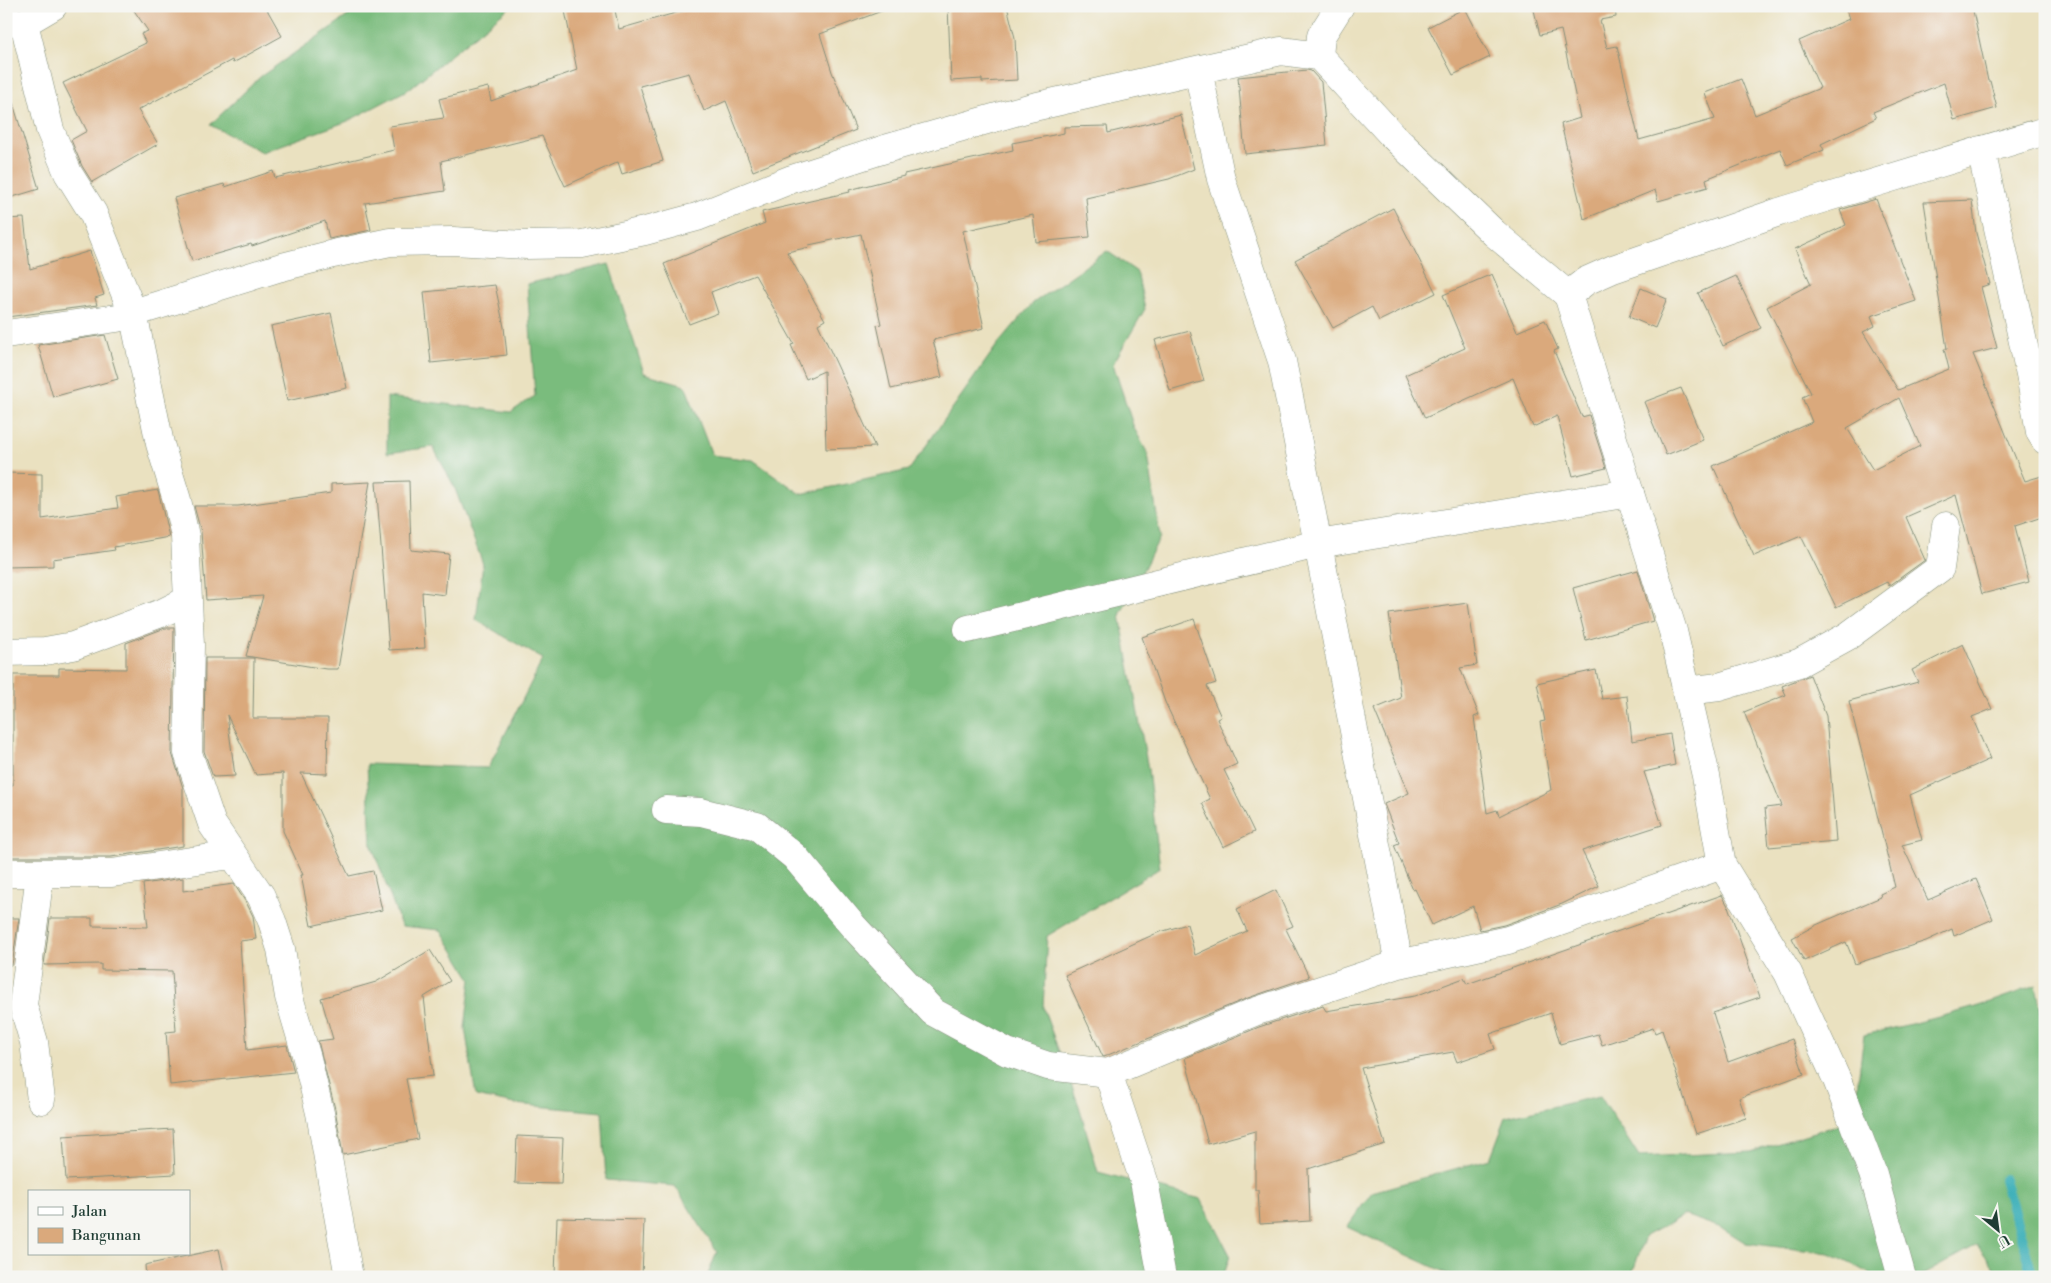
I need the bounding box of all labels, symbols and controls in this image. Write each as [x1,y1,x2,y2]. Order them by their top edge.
legend [28,1190,190,1256]
text: Jalan [71,1202,107,1221]
north arrow [1974,1206,2024,1256]
text: Bangunan [71,1226,141,1245]
text: U [1995,1230,2013,1251]

